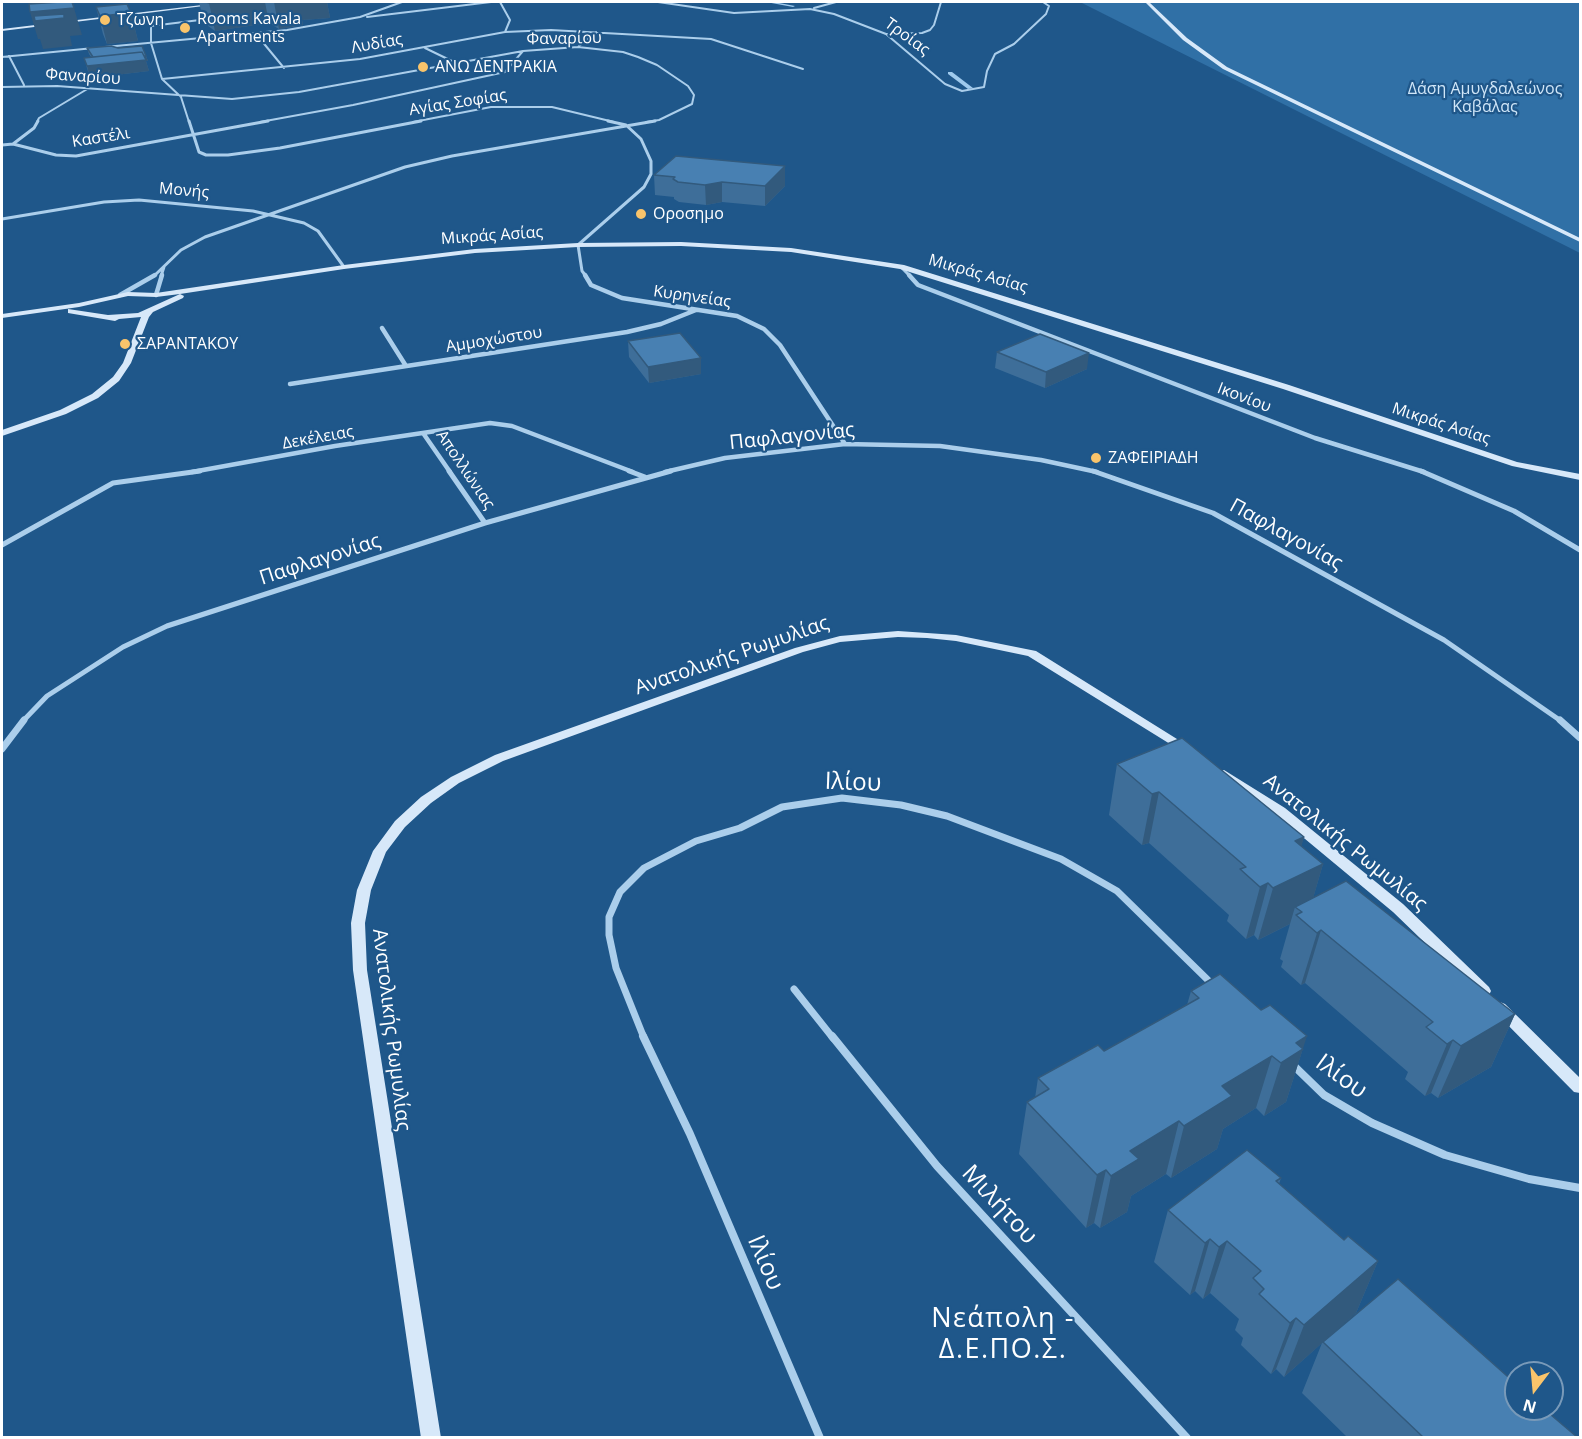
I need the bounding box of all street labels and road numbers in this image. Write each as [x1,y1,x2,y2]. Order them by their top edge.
street label: Τροίας [881,14,933,60]
street label: Φαναρίου [526,29,602,49]
street label: Λυδίας [350,30,404,58]
street label: Φαναρίου [45,65,121,89]
street label: Αγίας Σοφίας [408,86,508,120]
street label: Καστέλι [71,124,131,152]
street label: Μονής [158,179,210,203]
street label: Μικράς Ασίας [440,223,544,249]
street label: Μικράς Ασίας [926,251,1030,297]
street label: Κυρηνείας [652,282,732,312]
street label: Αμμοχώστου [444,323,544,357]
street label: Ικονίου [1214,379,1274,417]
street label: Μικράς Ασίας [1389,399,1493,449]
street label: Παφλαγονίας [728,418,856,456]
street label: Δεκέλειας [281,422,355,454]
street label: Απολλώνιας [432,427,498,513]
street label: Παφλαγονίας [1225,494,1347,576]
street label: Παφλαγονίας [256,529,384,591]
street label: Ανατολικής Ρωμυλίας [632,611,832,701]
street label: Ιλίου [824,768,882,798]
street label: Ανατολικής Ρωμυλίας [1258,770,1432,916]
street label: Ανατολικής Ρωμυλίας [367,927,415,1133]
street label: Ιλίου [1310,1049,1372,1105]
street label: Μιλήτου [955,1159,1043,1251]
street label: Ιλίου [741,1231,789,1295]

